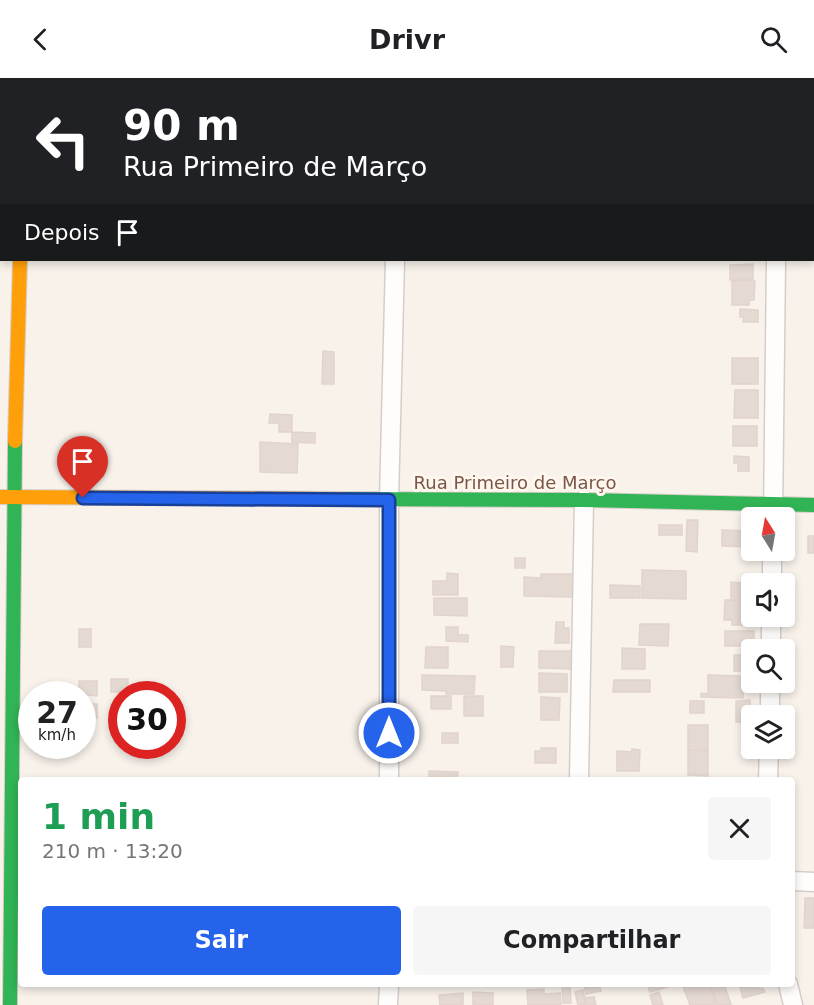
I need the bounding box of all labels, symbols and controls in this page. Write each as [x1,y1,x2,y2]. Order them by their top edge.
icon: back [24,23,57,56]
icon: search [757,23,790,56]
text: Drivr [369,24,445,55]
text: 90 m [123,101,240,150]
icon: left [24,102,102,180]
text: Rua Primeiro de Março [123,151,427,182]
icon: arrive [111,216,144,249]
text: Depois [24,220,99,245]
pin [57,436,108,498]
icon: arrive [66,445,99,478]
street label: Rua Primeiro de Março [414,472,616,493]
north arrow [741,507,795,561]
map controls [741,507,795,759]
button: sound [741,573,795,627]
button: search [741,639,795,693]
speed limit sign: 30 [108,681,186,759]
text: 27 [36,695,78,730]
position arrow [357,701,421,765]
button: layers [741,705,795,759]
text: km/h [38,726,76,744]
text: 1 min [42,796,155,837]
button: close [708,797,771,860]
text: 210 m · 13:20 [42,839,183,863]
button: Sair [42,906,401,975]
button: Compartilhar [413,906,771,975]

